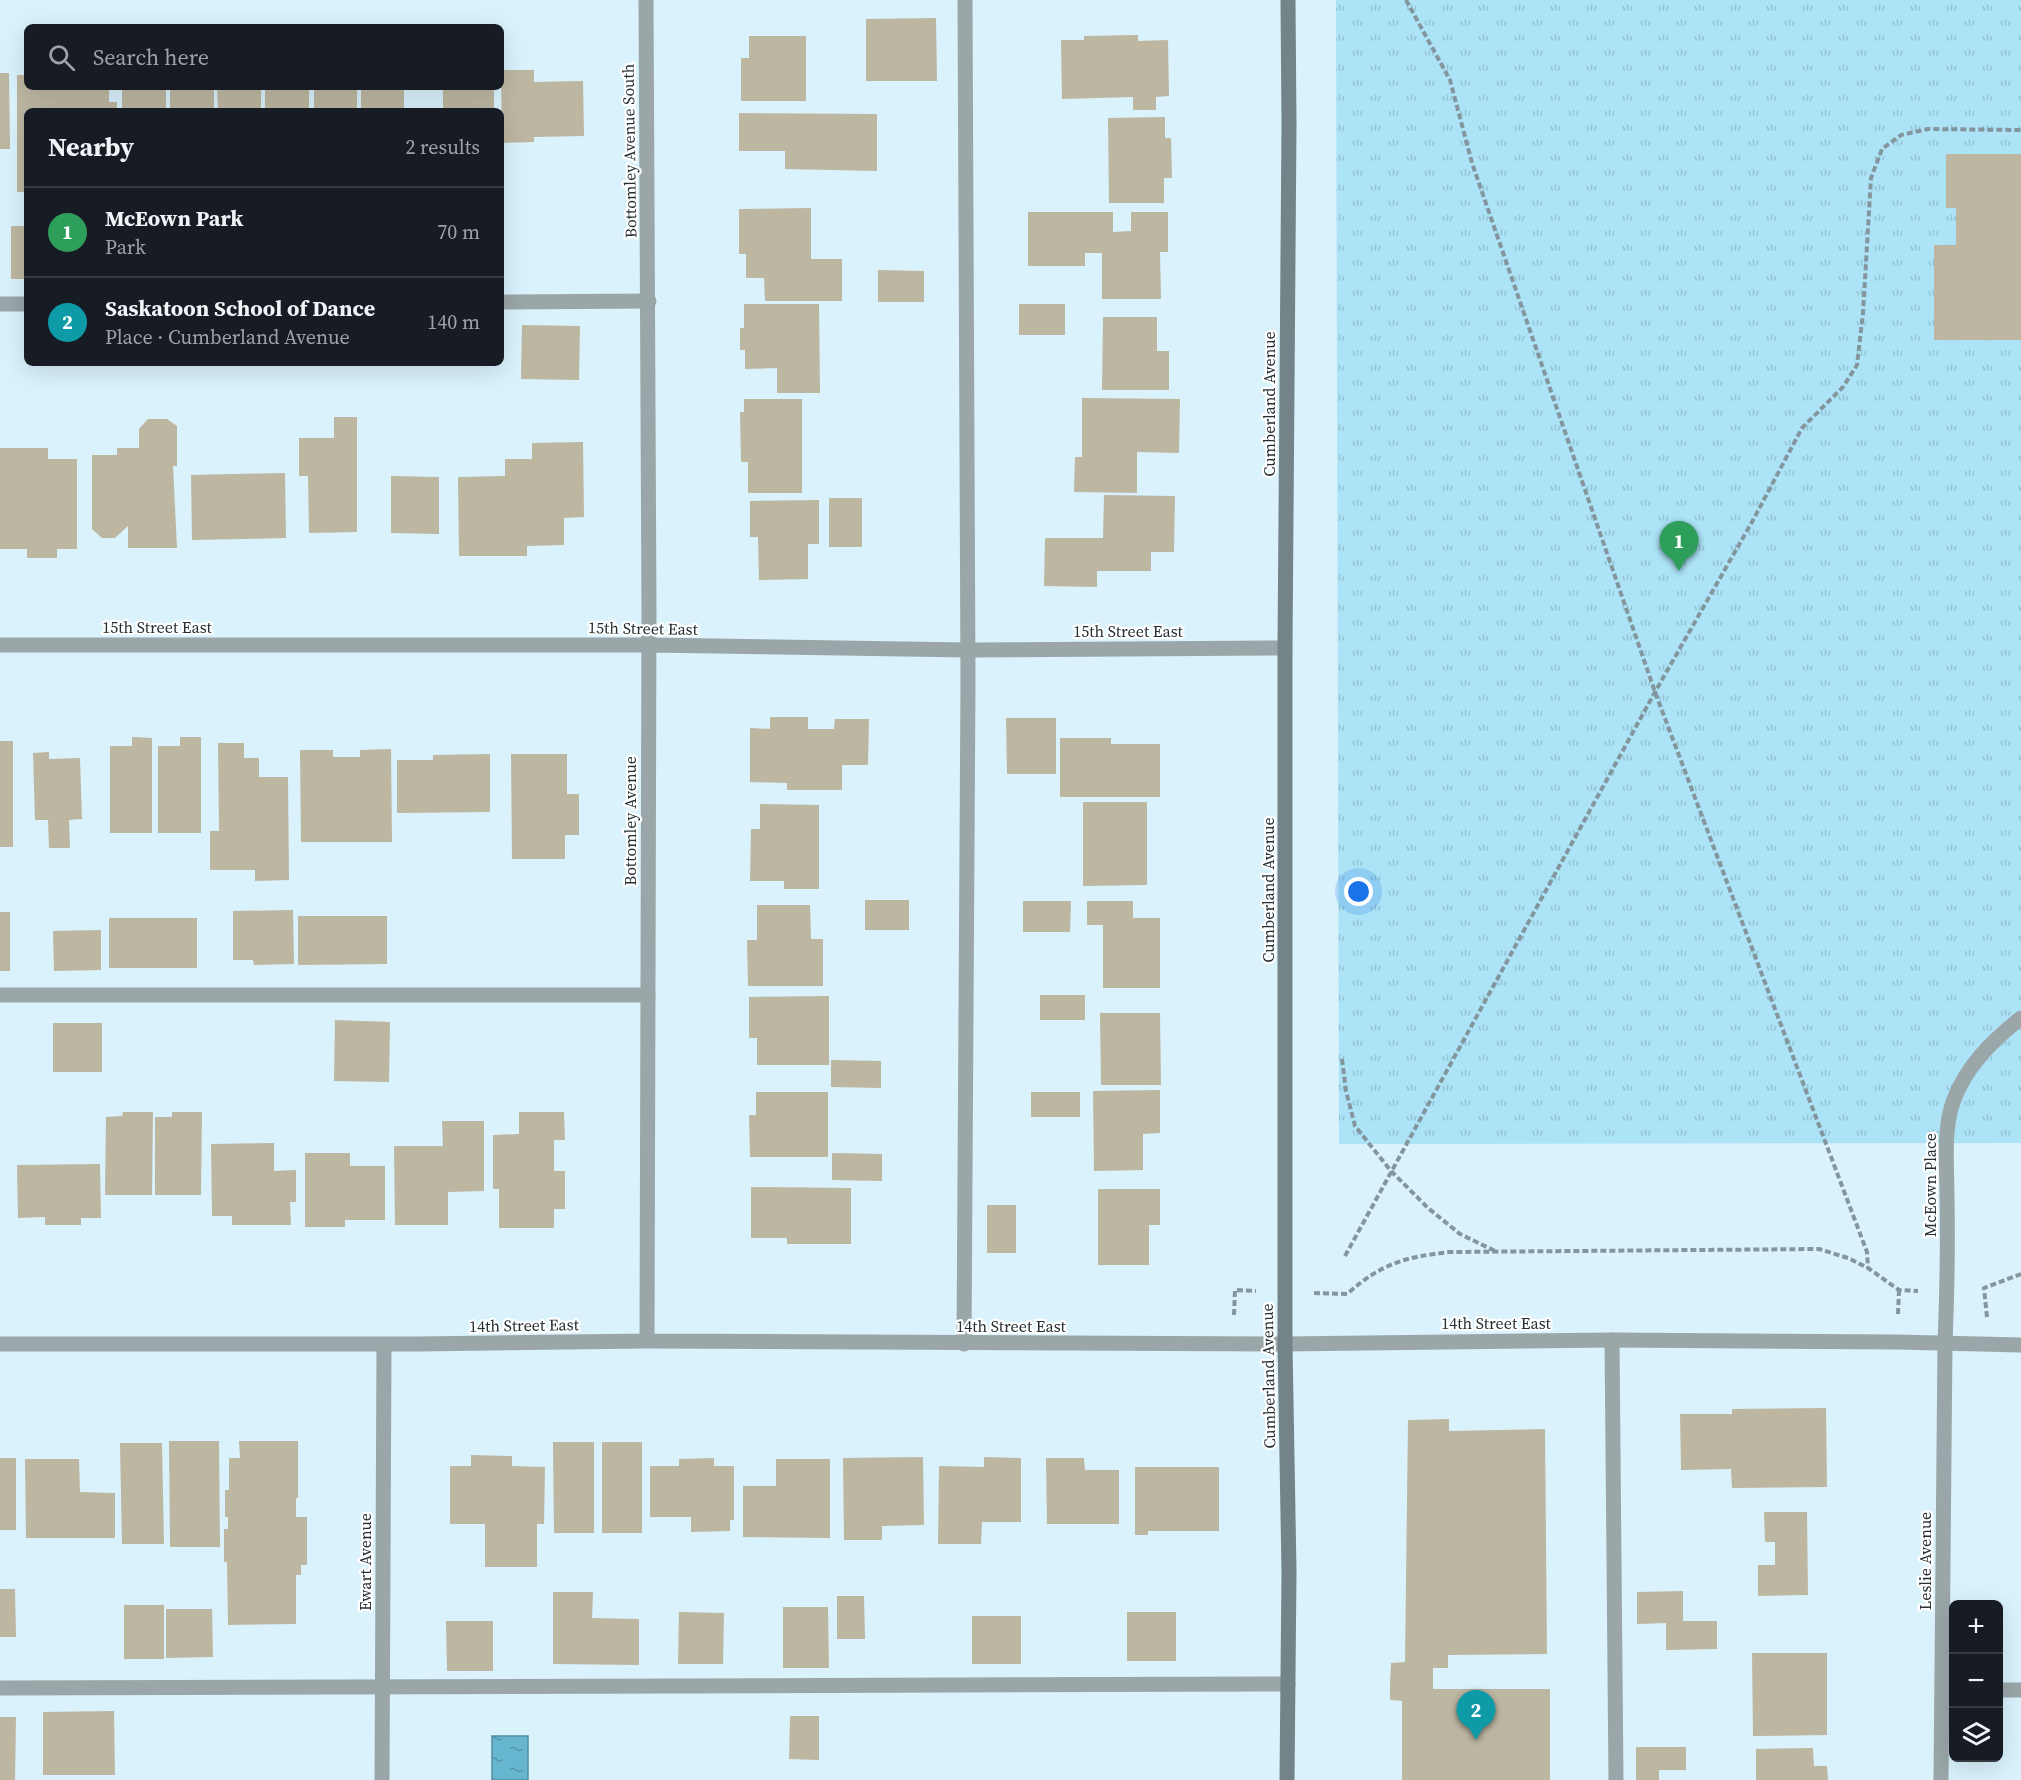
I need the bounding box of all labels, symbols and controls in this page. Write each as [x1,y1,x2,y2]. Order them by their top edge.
search box [24,24,504,90]
icon: search [45,41,78,74]
text: Search here [93,42,209,72]
street label: Bottomley Avenue South [616,63,642,238]
text: Nearby [48,129,134,165]
text: 2 results [405,133,480,161]
text: McEown Park [105,203,243,233]
text: 1 [62,218,73,246]
text: 70 m [437,218,480,246]
text: Park [105,233,146,261]
text: Saskatoon School of Dance [105,293,375,323]
text: 2 [62,308,73,336]
text: 140 m [427,308,480,336]
text: Place · Cumberland Avenue [105,323,350,351]
street label: Cumberland Avenue [1258,331,1280,477]
pin: 1 [1660,522,1698,571]
street label: 15th Street East [102,616,213,638]
street label: 15th Street East [588,616,699,640]
street label: 15th Street East [1073,620,1184,642]
street label: Bottomley Avenue [619,756,641,886]
street label: Cumberland Avenue [1257,817,1279,963]
your location [1344,877,1373,906]
street label: McEown Place [1919,1133,1941,1237]
street label: Cumberland Avenue [1256,1303,1280,1449]
street label: 14th Street East [1441,1312,1552,1334]
street label: 14th Street East [469,1313,580,1337]
street label: 14th Street East [956,1315,1067,1337]
street label: Leslie Avenue [1914,1512,1936,1610]
street label: Ewart Avenue [354,1513,376,1611]
map controls [1949,1600,2003,1762]
button: + [1949,1600,2003,1654]
button: − [1949,1654,2003,1708]
pin: 2 [1456,1690,1496,1740]
button: layers [1949,1708,2003,1762]

